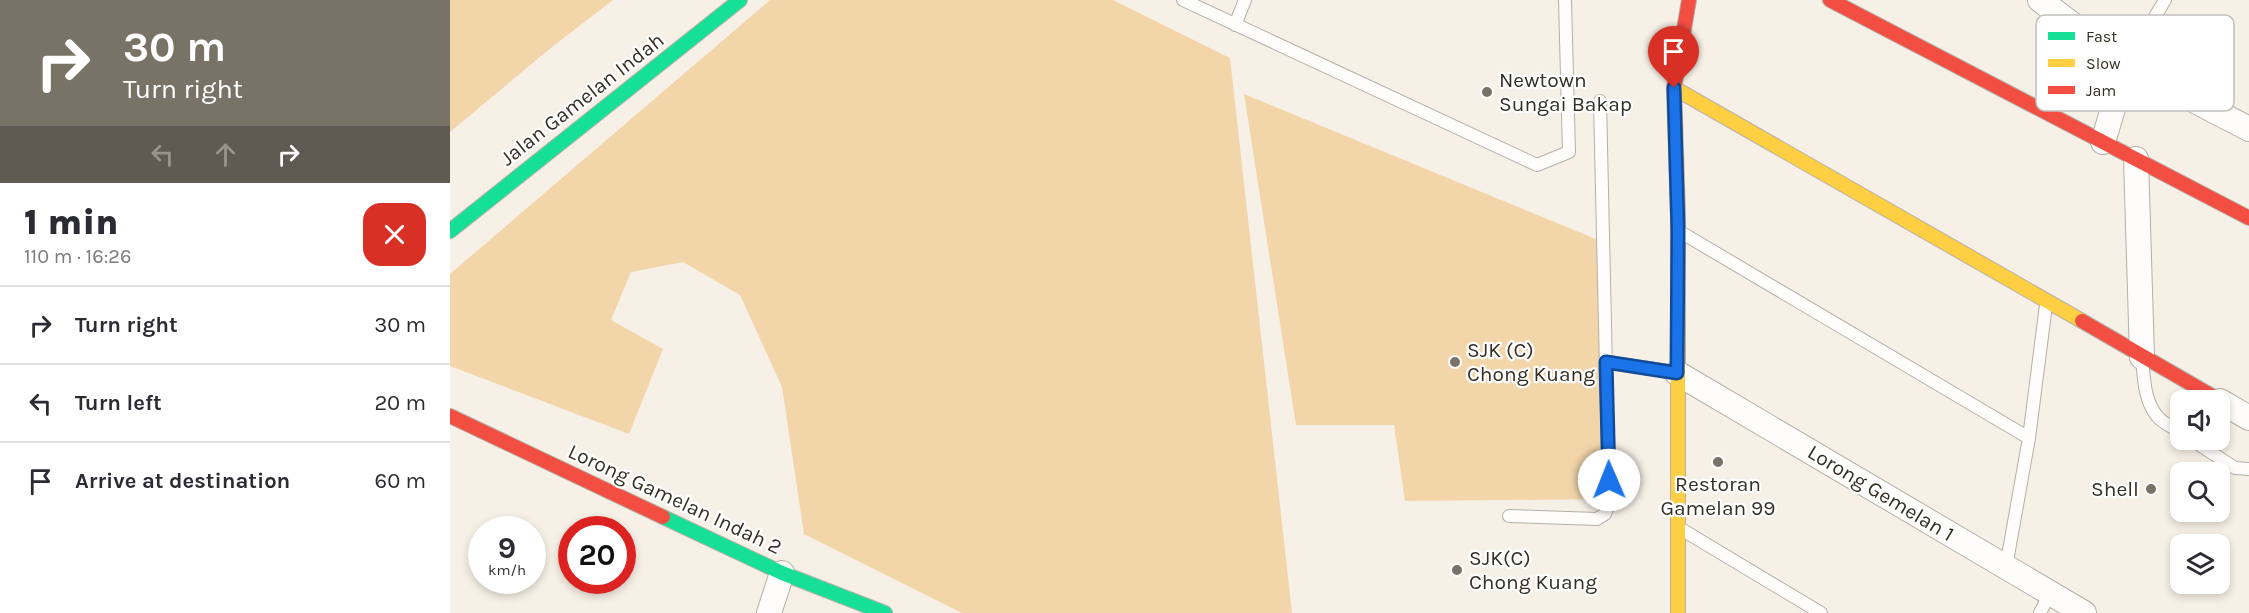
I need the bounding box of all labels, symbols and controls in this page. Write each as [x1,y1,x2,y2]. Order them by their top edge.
legend [2036,15,2234,111]
text: 30 m [123,22,226,72]
icon: right [24,24,102,102]
pin [1648,26,1699,88]
text: Fast [2086,27,2117,46]
street label: Jalan Gamelan Indah [495,28,669,170]
icon: arrive [1657,35,1690,68]
text: Slow [2086,54,2121,73]
place label: Newtown Sungai Bakap [1499,68,1632,116]
text: Turn right [123,73,243,105]
text: Jam [2086,81,2116,100]
marker: Newtown Sungai Bakap [1480,85,1494,99]
icon: left [146,138,179,171]
icon: ahead [209,138,242,171]
icon: right [272,138,305,171]
text: 1 min [24,201,118,243]
button: close [363,203,426,266]
text: 110 m · 16:26 [24,245,131,268]
icon: right [24,309,57,342]
text: Turn right [75,312,178,338]
text: 30 m [374,312,426,338]
place label: SJK (C) Chong Kuang [1467,338,1595,386]
marker: SJK (C) Chong Kuang [1448,355,1462,369]
icon: left [24,387,57,420]
text: Turn left [75,390,162,416]
text: 20 m [374,390,426,416]
map controls [2170,390,2230,594]
button: sound [2170,390,2230,450]
street label: Lorong Gamelan Indah 2 [564,439,786,559]
street label: Lorong Gemelan 1 [1803,440,1959,546]
position arrow [1577,448,1641,512]
marker: Restoran Gamelan 99 [1711,455,1725,469]
button: search [2170,462,2230,522]
icon: arrive [24,465,57,498]
text: Arrive at destination [75,468,290,494]
text: 60 m [375,468,426,494]
place label: Restoran Gamelan 99 [1661,472,1775,520]
place label: Shell [2091,477,2139,501]
marker: Shell [2144,482,2158,496]
speed limit sign: 20 [558,516,636,594]
text: 9 [498,530,516,566]
button: layers [2170,534,2230,594]
place label: SJK(C) Chong Kuang [1469,546,1597,594]
text: km/h [488,561,526,579]
marker: SJK(C) Chong Kuang [1450,563,1464,577]

